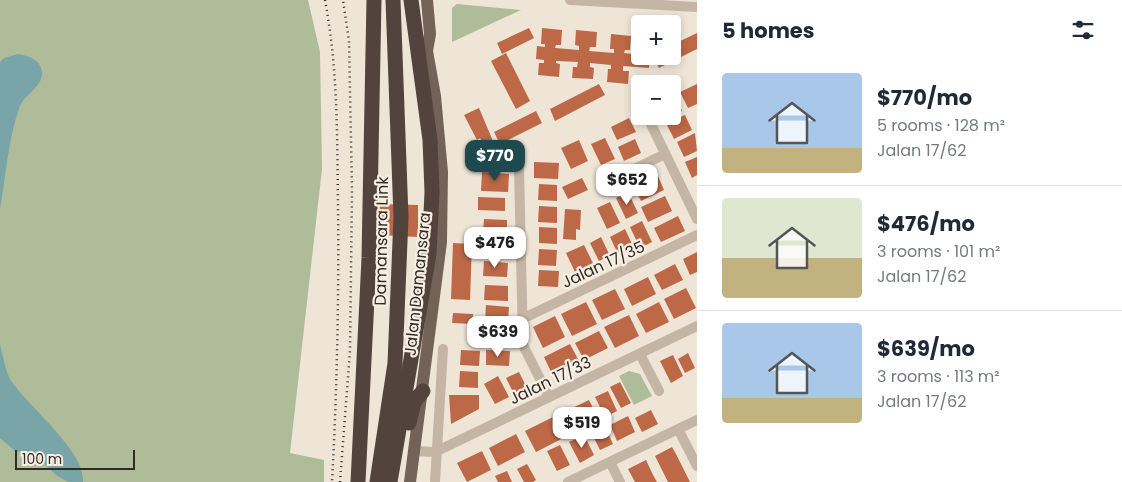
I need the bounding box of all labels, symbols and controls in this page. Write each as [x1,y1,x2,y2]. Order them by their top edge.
map controls [631,15,681,125]
button: + [631,15,681,65]
text: 5 homes [722,16,815,45]
icon: filters [1069,16,1097,44]
button: − [631,75,681,125]
text: $770/mo [877,83,972,112]
icon: home [762,93,822,153]
text: 5 rooms · 128 m² [877,114,1005,137]
text: Jalan 17/62 [877,139,966,162]
pin: $770 [465,140,525,182]
text: $770 [476,144,514,167]
pin: $652 [597,164,657,206]
text: $652 [607,168,647,191]
street label: Damansara Link [369,175,394,306]
text: $476/mo [877,209,975,238]
street label: Jalan Damansara [399,211,436,357]
icon: home [762,218,822,278]
pin: $476 [465,226,525,269]
text: $476 [475,231,515,254]
street label: Jalan 17/35 [558,235,649,294]
text: 3 rooms · 101 m² [877,240,1000,263]
text: Jalan 17/62 [877,265,966,288]
pin: $639 [468,316,528,358]
text: $639 [478,320,518,343]
text: $639/mo [877,334,975,363]
icon: home [762,343,822,403]
street label: Jalan 17/33 [505,351,595,410]
text: 3 rooms · 113 m² [877,365,1000,388]
text: Jalan 17/62 [877,390,966,413]
pin: $519 [552,406,612,449]
text: $519 [564,411,600,434]
scale bar [15,447,135,470]
text: 100 m [22,449,62,469]

